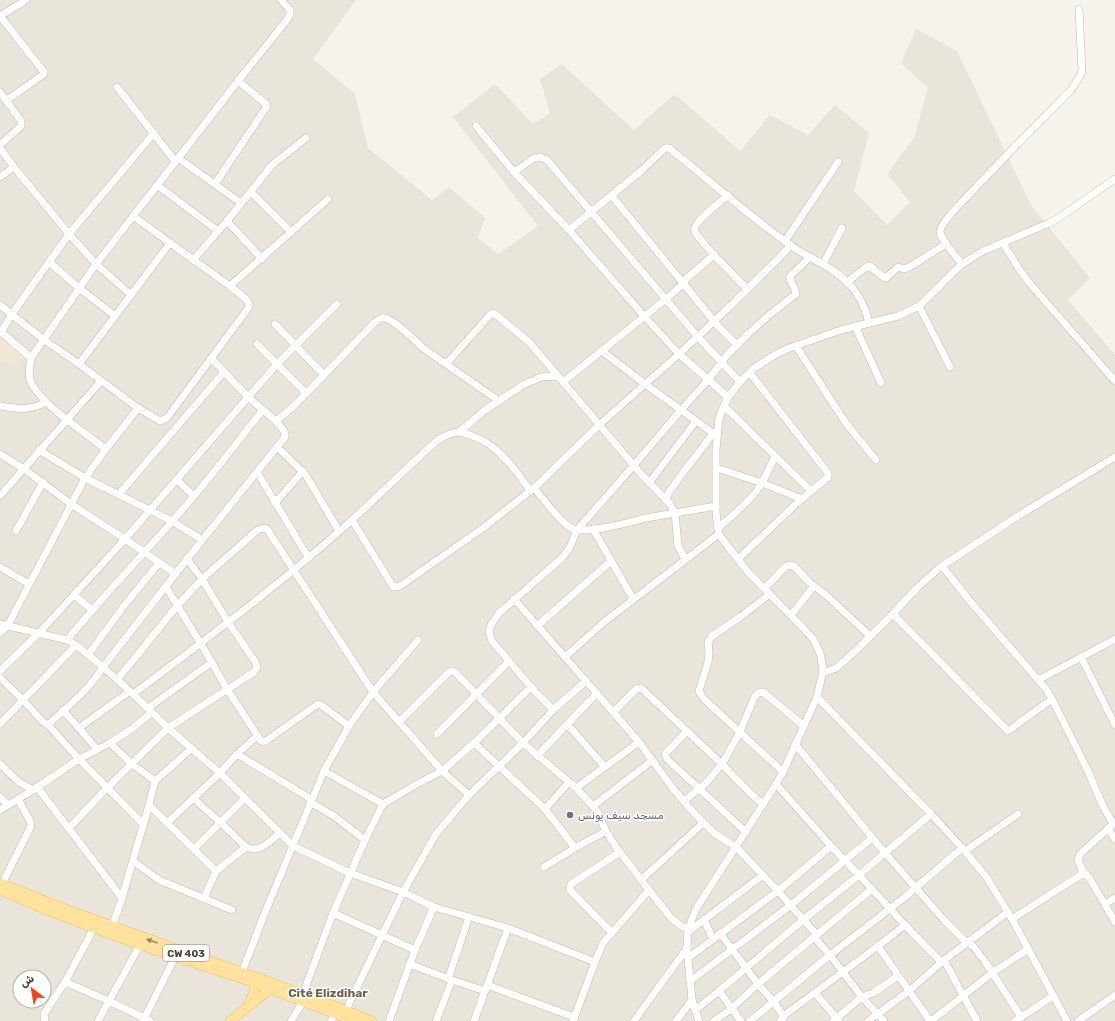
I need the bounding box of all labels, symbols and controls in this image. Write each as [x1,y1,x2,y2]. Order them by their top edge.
place label: مسجد سيف يونس [578,809,664,823]
marker: مسجد سيف يونس [565,810,575,820]
one-way arrow [145,937,157,943]
road number: CW 403 [163,945,209,961]
north arrow [12,969,52,1009]
text: ش [18,972,36,990]
district label: Cité Elizdihar [288,986,368,1000]

